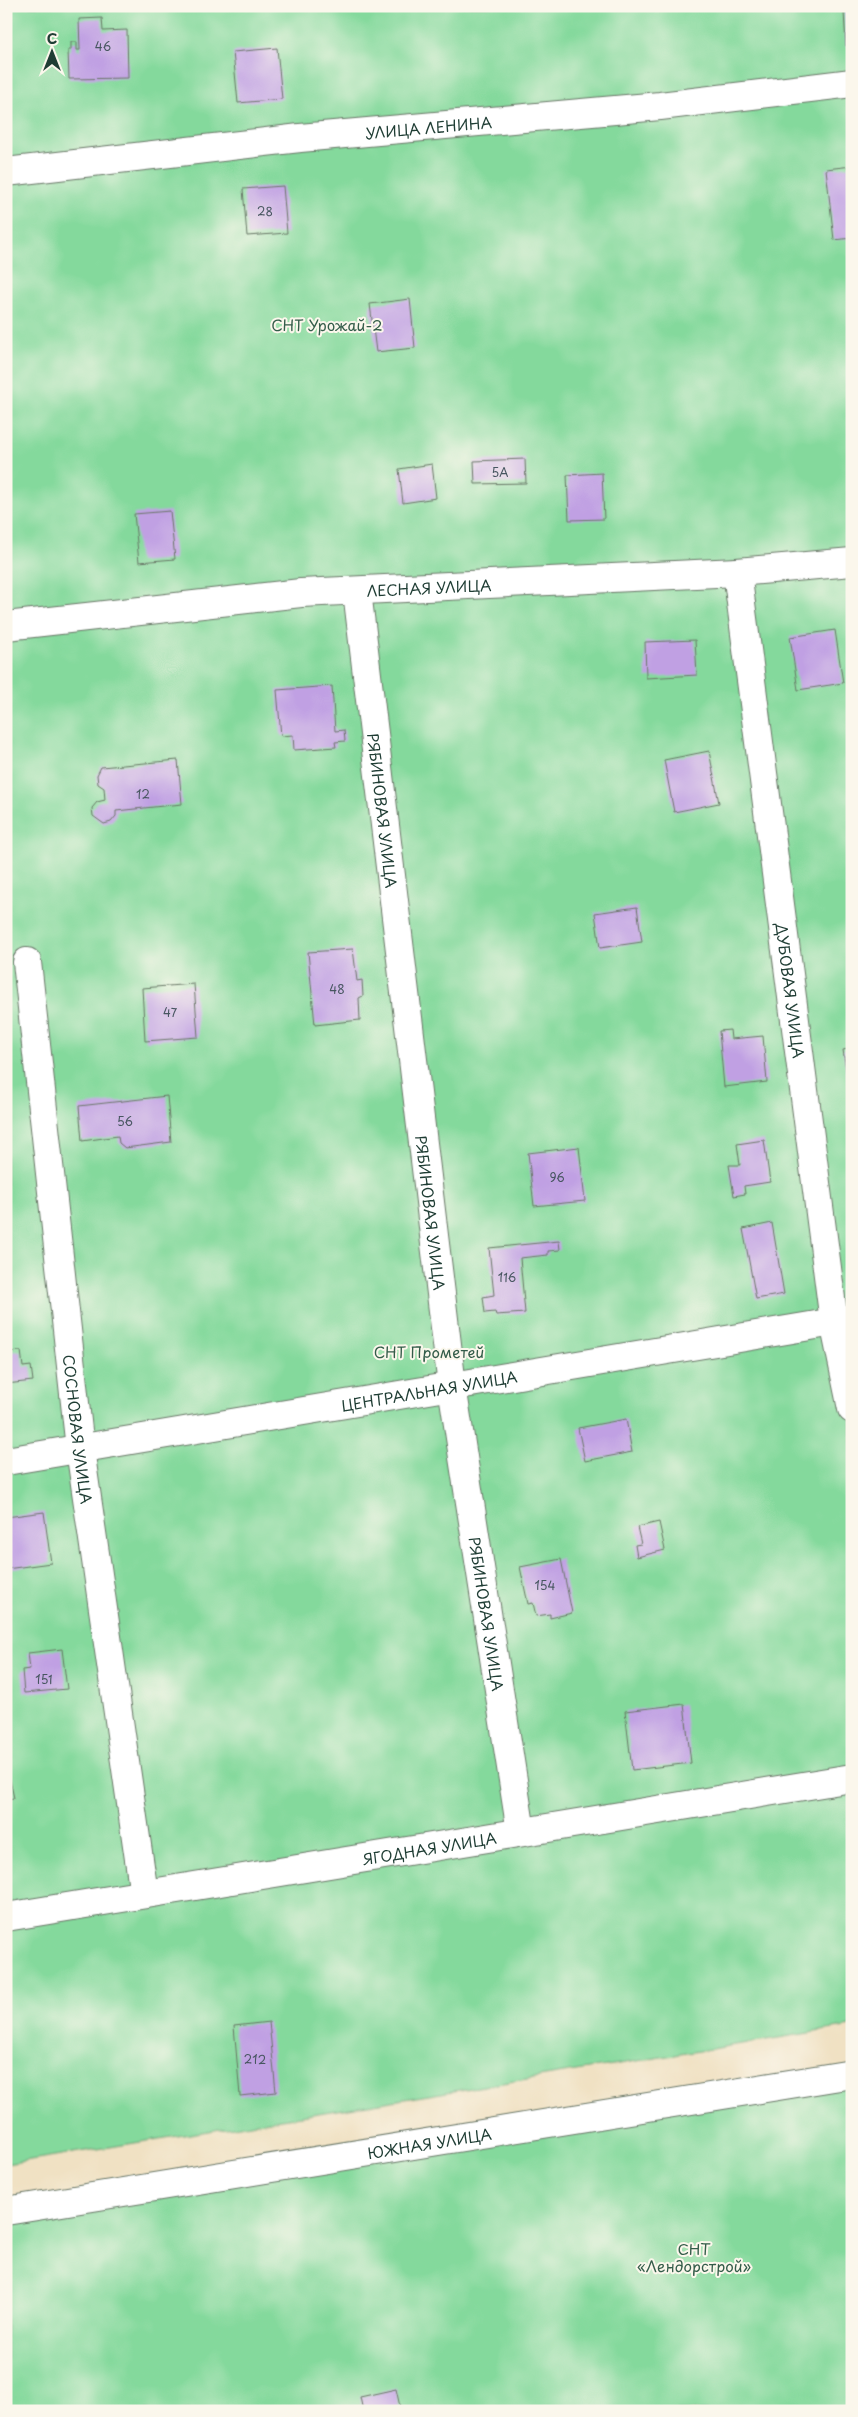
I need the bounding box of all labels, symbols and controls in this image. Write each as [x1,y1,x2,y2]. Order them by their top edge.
north arrow [28,28,78,78]
text: С [47,28,57,49]
house number: 46 [95,37,111,55]
street label: УЛИЦА ЛЕНИНА [364,110,493,144]
house number: 28 [257,202,273,220]
park label: СНТ Урожай-2 [271,313,383,336]
house number: 5А [492,463,508,481]
street label: ЛЕСНАЯ УЛИЦА [366,572,492,601]
street label: РЯБИНОВАЯ УЛИЦА [363,732,404,889]
house number: 12 [136,785,150,803]
street label: ДУБОВАЯ УЛИЦА [771,921,811,1059]
house number: 48 [329,980,345,998]
house number: 47 [163,1003,178,1021]
house number: 56 [117,1112,133,1130]
street label: РЯБИНОВАЯ УЛИЦА [411,1134,452,1291]
house number: 96 [549,1168,565,1186]
house number: 116 [498,1268,516,1286]
park label: СНТ Прометей [374,1340,484,1363]
street label: СОСНОВАЯ УЛИЦА [58,1353,99,1505]
street label: ЦЕНТРАЛЬНАЯ УЛИЦА [339,1364,519,1416]
street label: РЯБИНОВАЯ УЛИЦА [464,1535,511,1692]
house number: 154 [534,1576,556,1594]
house number: 151 [35,1670,53,1688]
street label: ЯГОДНАЯ УЛИЦА [360,1825,498,1870]
house number: 212 [244,2050,266,2068]
street label: ЮЖНАЯ УЛИЦА [366,2121,493,2164]
park label: СНТ «Лендорстрой» [637,2237,752,2277]

